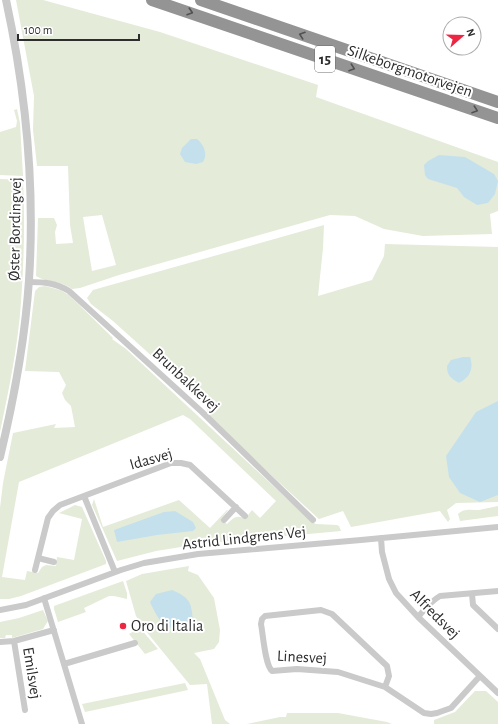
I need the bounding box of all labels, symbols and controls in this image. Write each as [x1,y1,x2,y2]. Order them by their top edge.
one-way arrow [186,7,193,16]
scale bar [18,16,139,42]
north arrow [442,16,482,56]
text: 100 m [24,24,52,36]
text: N [464,27,477,38]
one-way arrow [299,31,306,40]
street label: Silkeborgmotorvejen [345,42,475,101]
road number: 15 [315,46,335,72]
one-way arrow [349,63,356,72]
one-way arrow [471,106,478,114]
street label: Øster Bordingvej [6,177,25,281]
street label: Brunbakkevej [149,345,223,416]
street label: Idasvej [128,445,175,474]
street label: Astrid Lindgrens Vej [181,524,307,553]
street label: Alfredsvej [406,586,463,643]
place label: Oro di Italia [131,618,203,634]
marker: Oro di Italia [118,621,128,631]
street label: Emilsvej [19,646,44,700]
street label: Linesvej [276,648,328,667]

